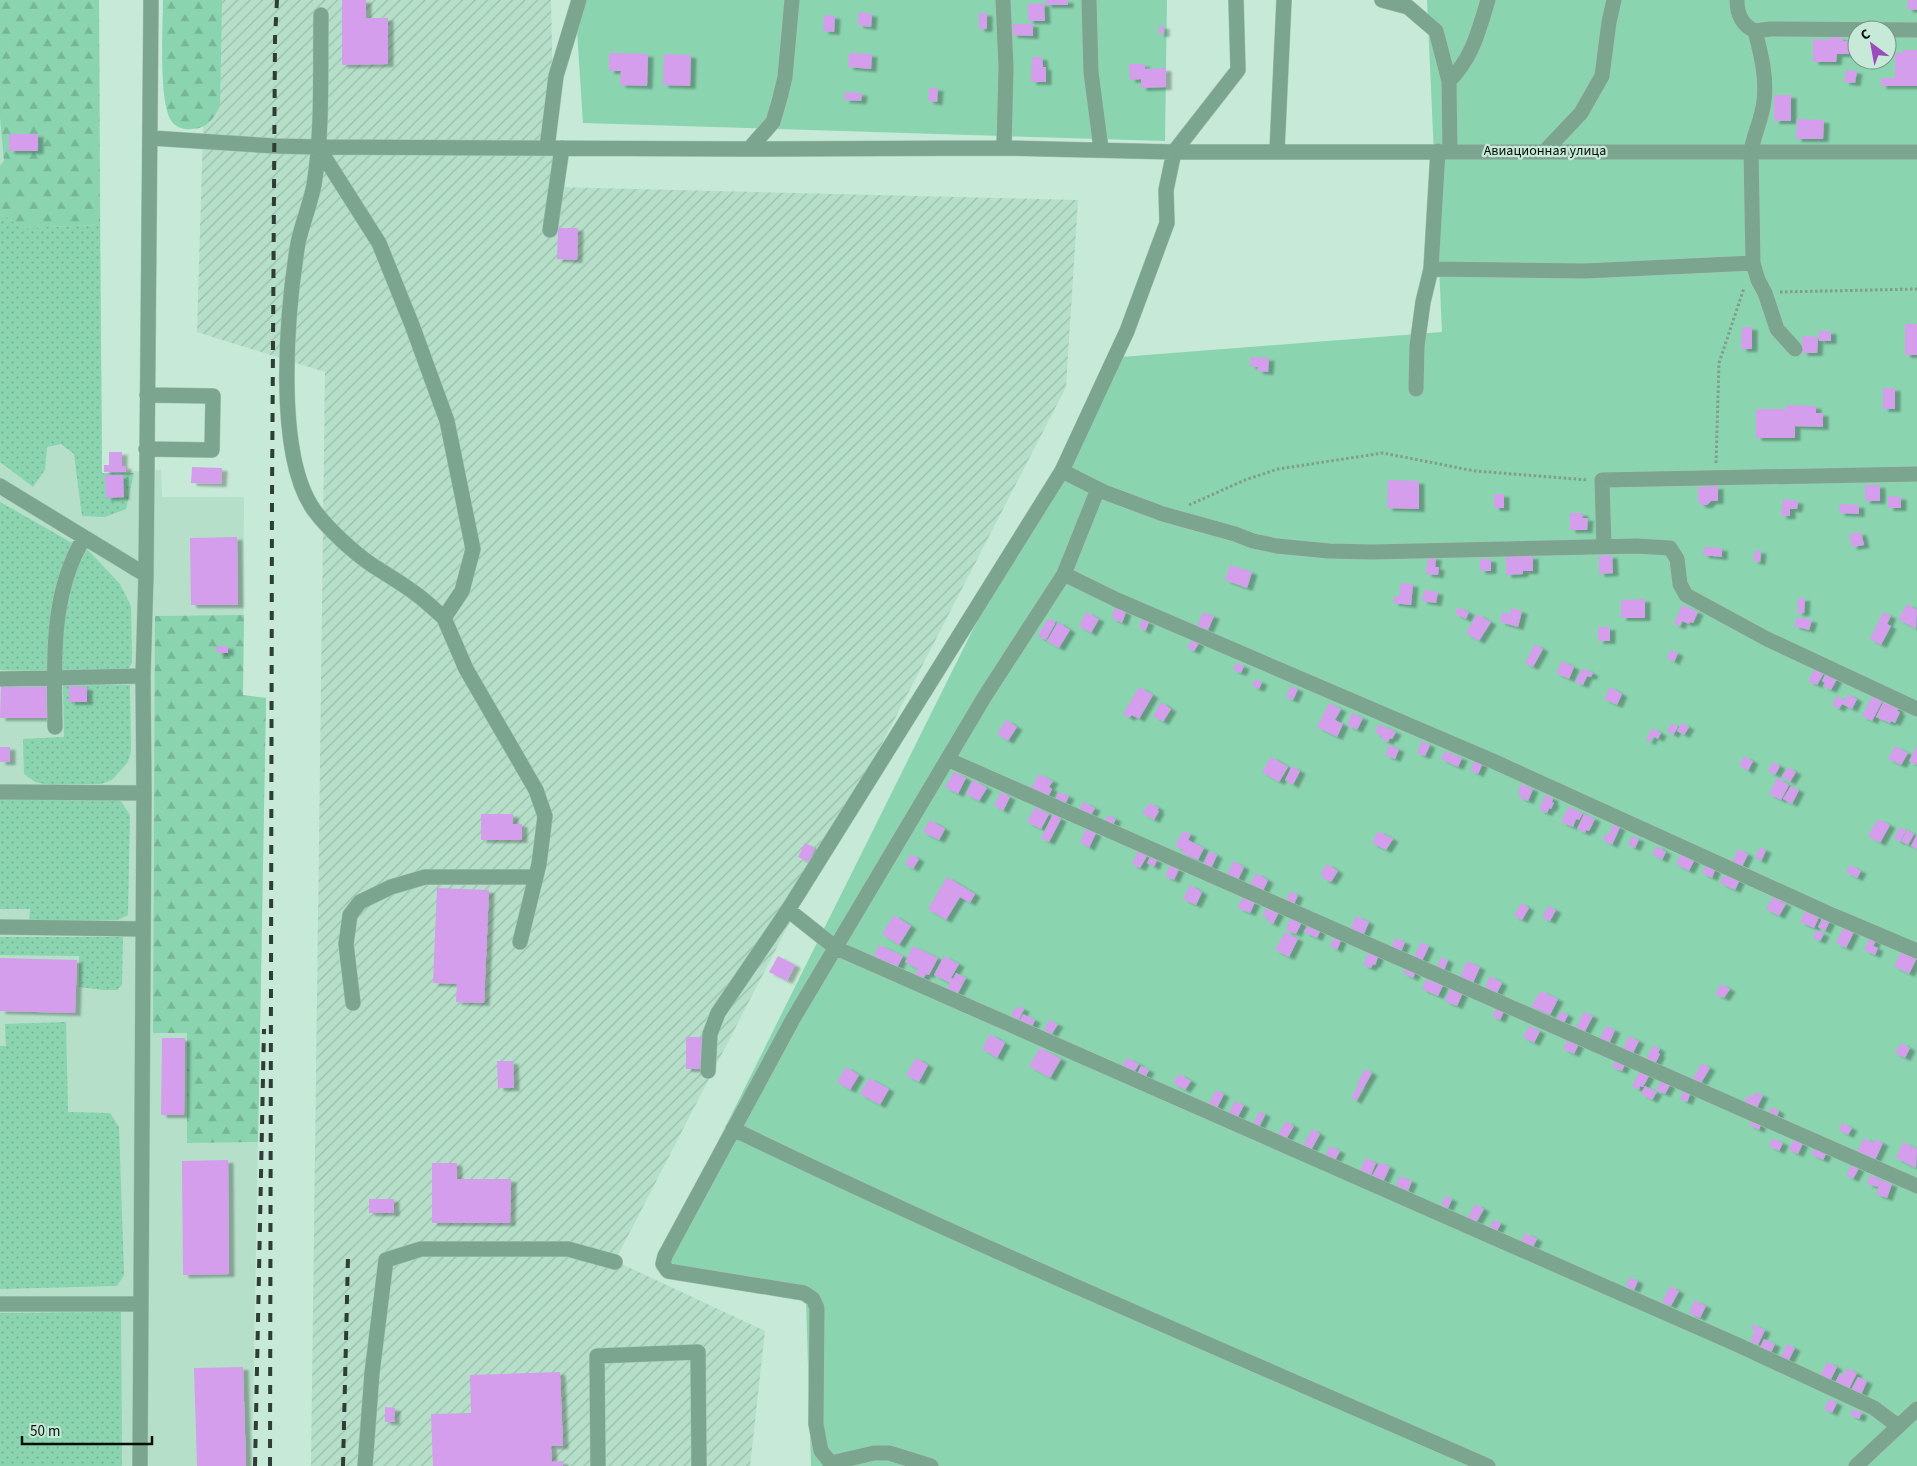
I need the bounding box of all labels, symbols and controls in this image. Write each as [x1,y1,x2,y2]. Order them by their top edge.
north arrow [1847,20,1897,70]
text: С [1857,24,1874,45]
street label: Авиационная улица [1484,141,1606,161]
scale bar [22,1414,152,1446]
text: 50 m [30,1421,60,1442]

